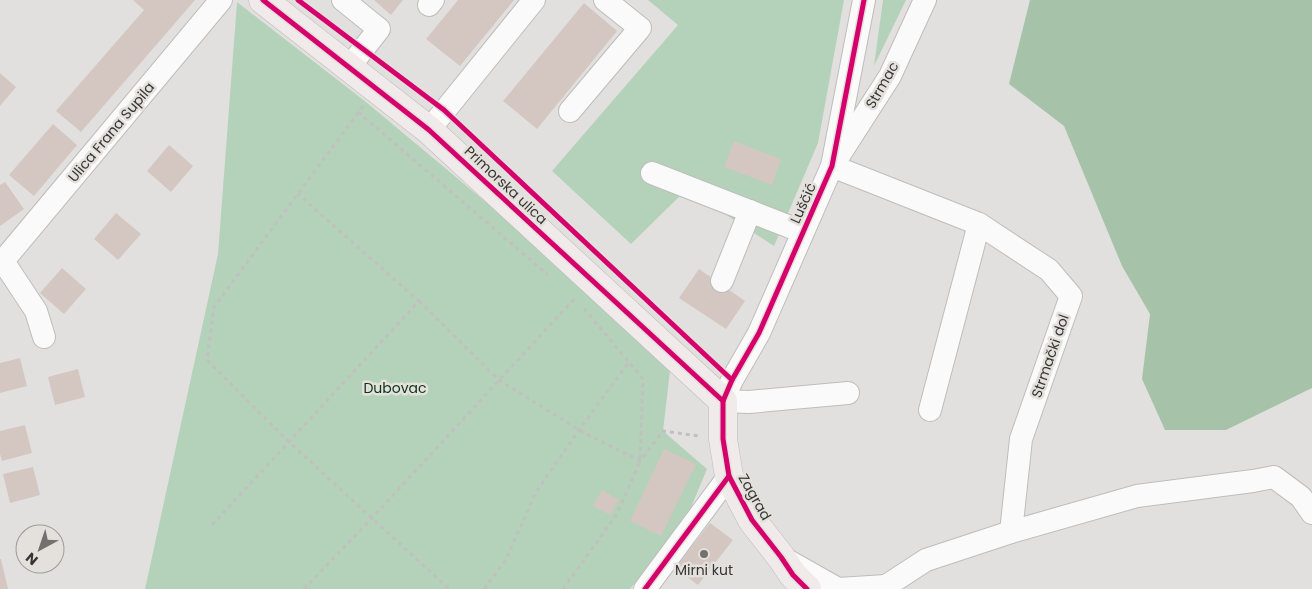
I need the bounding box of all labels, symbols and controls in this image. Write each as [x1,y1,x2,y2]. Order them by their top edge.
street label: Strmac [861,58,903,112]
street label: Ulica Frana Supila [63,78,159,186]
street label: Primorska ulica [460,141,552,229]
street label: Luščić [785,179,821,227]
street label: Strmački dol [1026,312,1074,400]
park label: Dubovac [363,378,427,398]
street label: Zagrad [734,470,776,524]
north arrow [15,524,65,574]
text: N [21,548,42,570]
marker: Mirni kut [698,548,710,560]
place label: Mirni kut [675,560,733,580]

